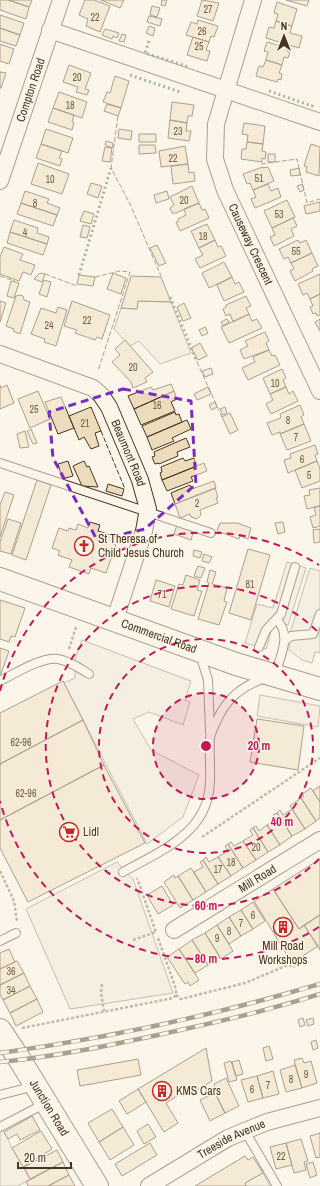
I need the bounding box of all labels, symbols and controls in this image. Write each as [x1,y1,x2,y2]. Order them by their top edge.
house number: 27 [203,3,213,16]
house number: 22 [90,11,100,24]
north arrow [264,16,304,56]
text: N [281,19,287,33]
house number: 26 [197,25,207,38]
house number: 25 [194,40,204,53]
street label: Compton Road [12,56,49,124]
house number: 20 [72,71,82,84]
house number: 18 [65,99,75,112]
house number: 23 [173,125,183,138]
house number: 22 [168,152,178,165]
house number: 51 [254,172,264,185]
house number: 10 [45,173,55,186]
house number: 20 [179,194,189,207]
house number: 8 [33,197,38,210]
street label: Causeway Crescent [225,201,277,288]
house number: 53 [274,208,284,221]
house number: 4 [23,226,28,239]
house number: 18 [198,230,208,243]
house number: 55 [291,245,301,258]
house number: 22 [82,314,92,327]
house number: 24 [44,319,54,332]
house number: 20 [128,361,138,374]
house number: 10 [270,377,280,390]
house number: 16 [152,399,162,412]
house number: 25 [29,403,39,416]
house number: 8 [286,414,291,427]
house number: 21 [80,417,90,430]
street label: Beaumont Road [107,417,149,488]
house number: 7 [294,431,299,444]
house number: 6 [300,453,305,466]
house number: 5 [307,469,312,482]
house number: 2 [195,497,200,510]
place label: St Theresa of Child Jesus Church [98,531,184,561]
church icon: St Theresa of Child Jesus Church [73,535,95,557]
house number: 81 [245,578,255,591]
house number: 71 [157,588,167,601]
street label: Commercial Road [119,615,199,657]
house number: 62-96 [11,736,32,749]
text: 20 m [248,738,270,754]
centre of rings [199,739,213,753]
house number: 62-96 [16,787,37,800]
text: 40 m [271,814,293,830]
supermarket icon: Lidl [58,821,80,843]
place label: Lidl [83,824,99,840]
house number: 20 [251,841,261,854]
house number: 18 [226,856,236,869]
street label: Mill Road [236,861,279,896]
house number: 17 [213,863,223,876]
text: 60 m [195,898,217,914]
house number: 6 [251,909,256,922]
building icon: Mill Road Workshops [272,916,294,938]
house number: 7 [239,917,244,930]
house number: 8 [227,925,232,938]
house number: 9 [215,932,220,945]
place label: Mill Road Workshops [258,938,308,968]
text: 80 m [195,951,217,967]
house number: 36 [6,965,16,978]
house number: 34 [6,984,16,997]
house number: 9 [304,1068,309,1081]
house number: 8 [289,1073,294,1086]
street label: Junction Road [26,1076,73,1139]
house number: 7 [266,1079,271,1092]
building icon: KMS Cars [151,1080,173,1102]
place label: KMS Cars [176,1083,221,1099]
house number: 6 [250,1083,255,1096]
street label: Treeside Avenue [194,1116,268,1163]
scale bar [18,1144,71,1170]
text: 20 m [24,1150,46,1166]
house number: 22 [276,1150,286,1163]

